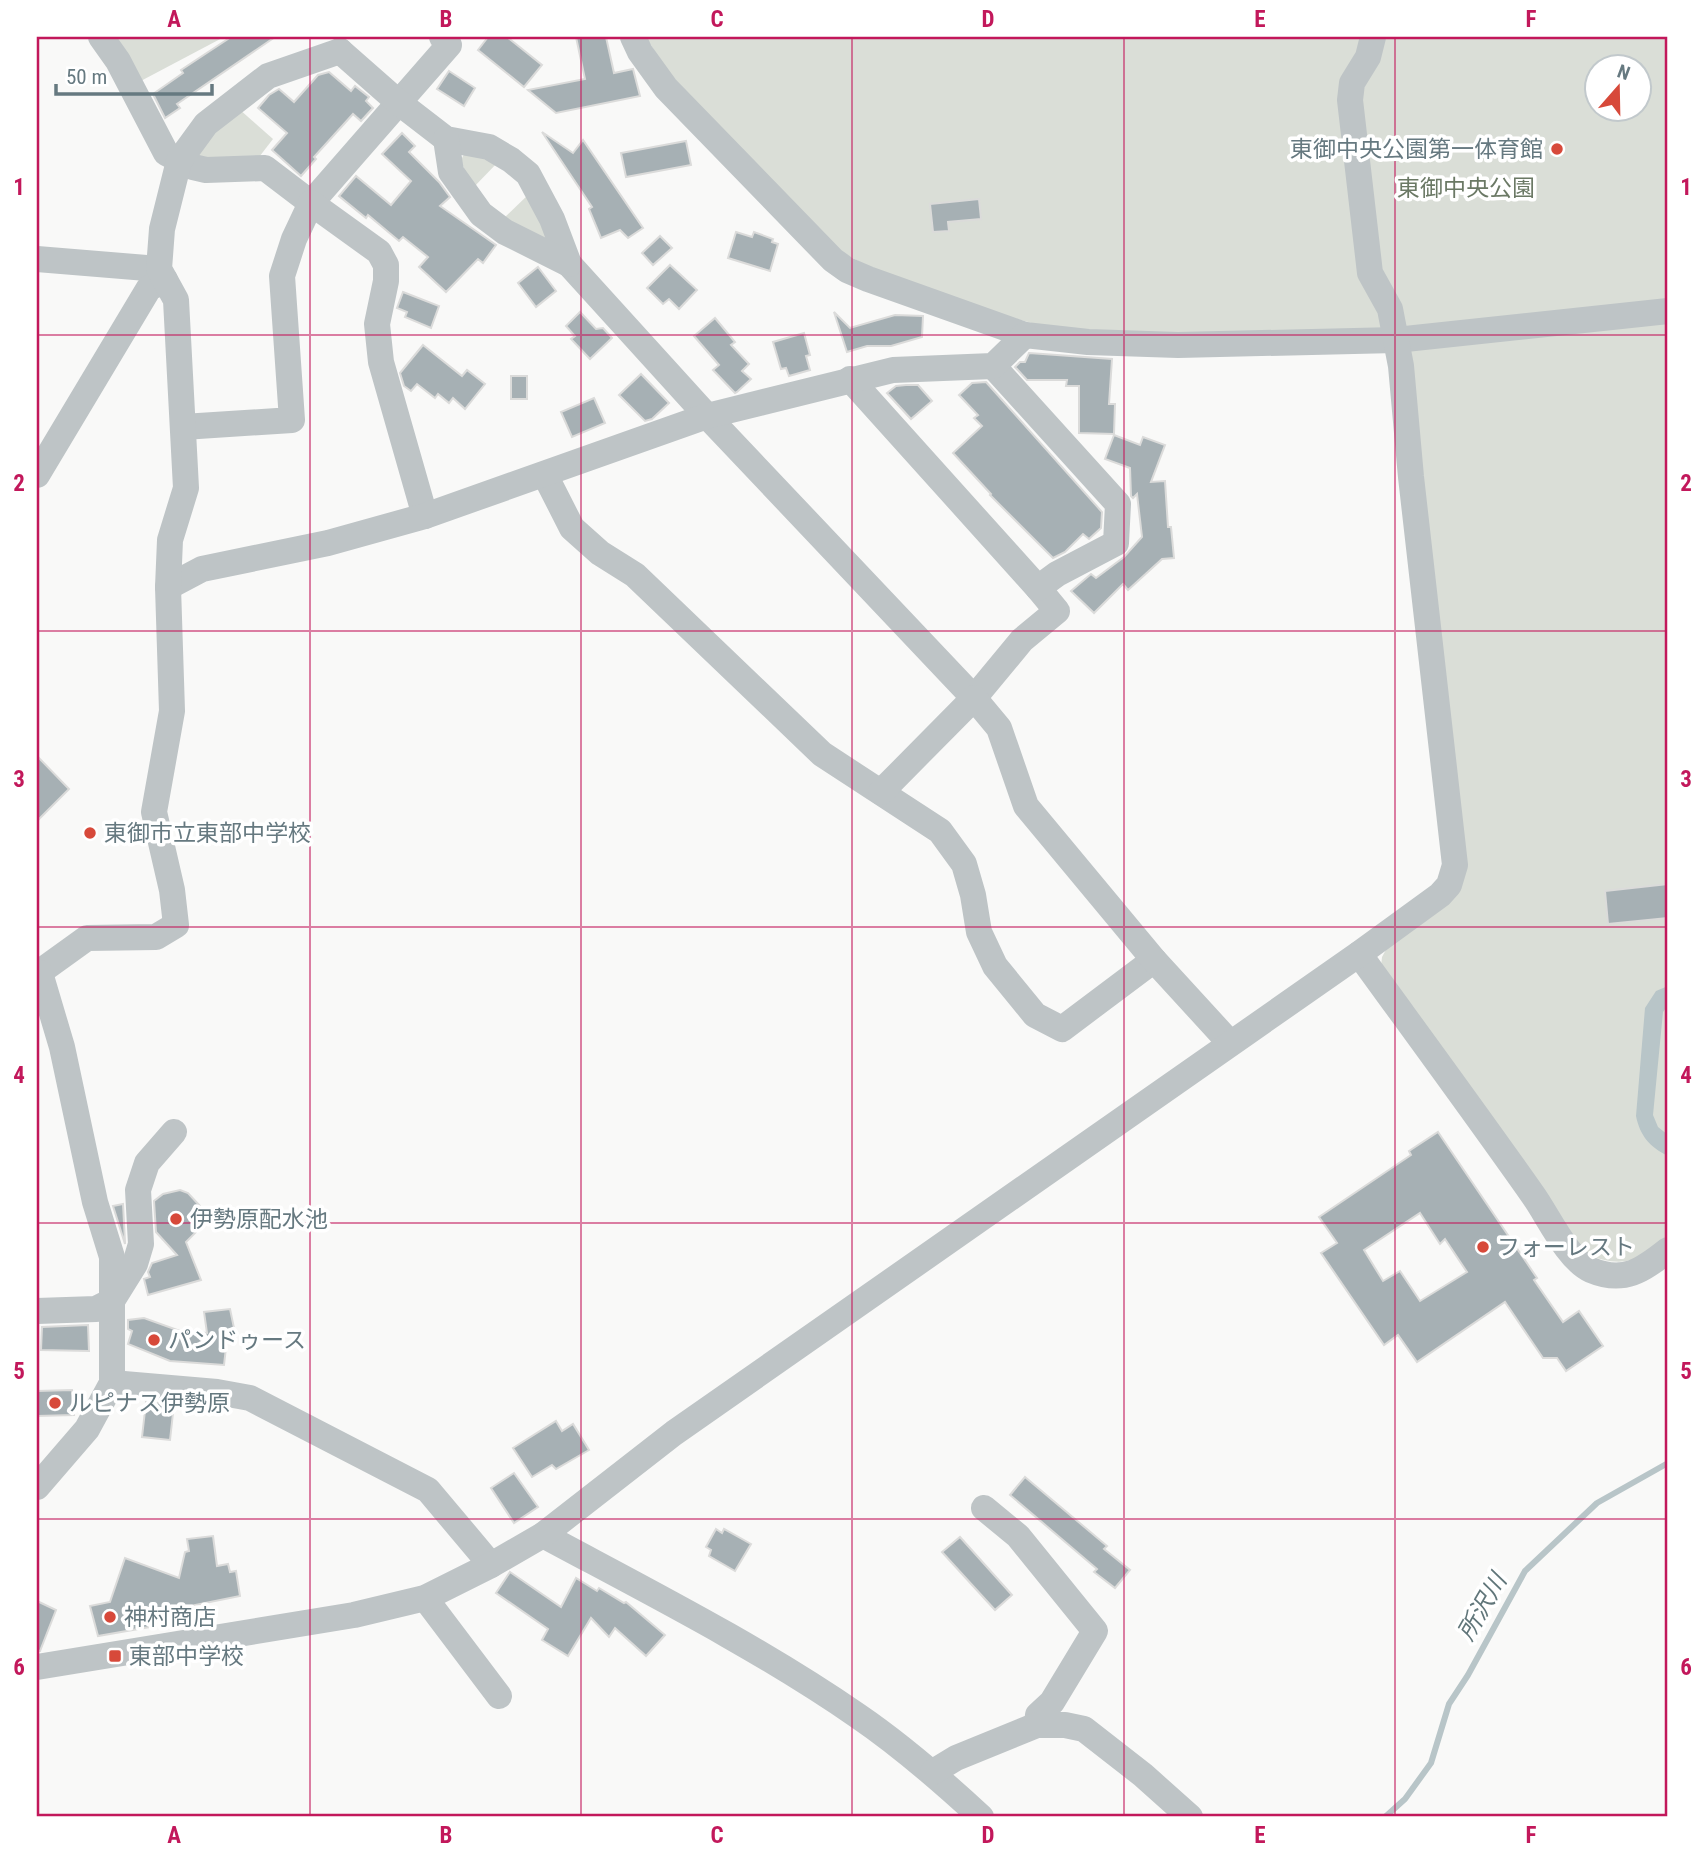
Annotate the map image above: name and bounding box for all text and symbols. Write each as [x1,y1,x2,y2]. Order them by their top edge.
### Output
text: A [167,6,181,33]
text: B [440,6,452,33]
text: C [710,6,724,33]
text: D [982,6,995,33]
text: E [1254,6,1266,33]
text: F [1526,6,1537,33]
scale bar [56,52,212,96]
north arrow [1582,52,1652,122]
text: N [1614,60,1633,85]
text: 50 m [66,65,107,89]
place label: 東御中央公園第一体育館 [1290,136,1543,163]
marker: 東御中央公園第一体育館 [1549,141,1565,157]
text: 1 [13,174,25,201]
text: 1 [1680,174,1692,201]
park label: 東御中央公園 [1397,175,1535,202]
text: 2 [13,470,25,497]
text: 2 [1680,470,1692,497]
text: 3 [13,766,25,793]
text: 3 [1680,766,1692,793]
place label: 東御市立東部中学校 [104,820,311,847]
marker: 東御市立東部中学校 [82,825,98,841]
text: 4 [13,1062,25,1089]
text: 4 [1680,1062,1692,1089]
place label: 伊勢原配水池 [190,1206,328,1233]
marker: 伊勢原配水池 [168,1211,184,1227]
place label: フォーレスト [1497,1234,1635,1261]
marker: フォーレスト [1475,1239,1491,1255]
place label: パンドゥース [168,1327,306,1354]
marker: パンドゥース [146,1332,162,1348]
text: 5 [13,1358,25,1385]
text: 5 [1680,1358,1692,1385]
place label: ルピナス伊勢原 [69,1390,230,1417]
marker: ルピナス伊勢原 [47,1395,63,1411]
water label: 所沢川 [1452,1566,1514,1645]
place label: 神村商店 [124,1604,216,1631]
marker: 神村商店 [102,1609,118,1625]
place label: 東部中学校 [129,1643,244,1670]
marker: 東部中学校 [107,1648,123,1664]
text: 6 [13,1654,25,1681]
text: 6 [1680,1654,1692,1681]
text: A [167,1822,181,1849]
text: B [440,1822,452,1849]
text: C [710,1822,724,1849]
text: D [982,1822,995,1849]
text: E [1254,1822,1266,1849]
text: F [1526,1822,1537,1849]

